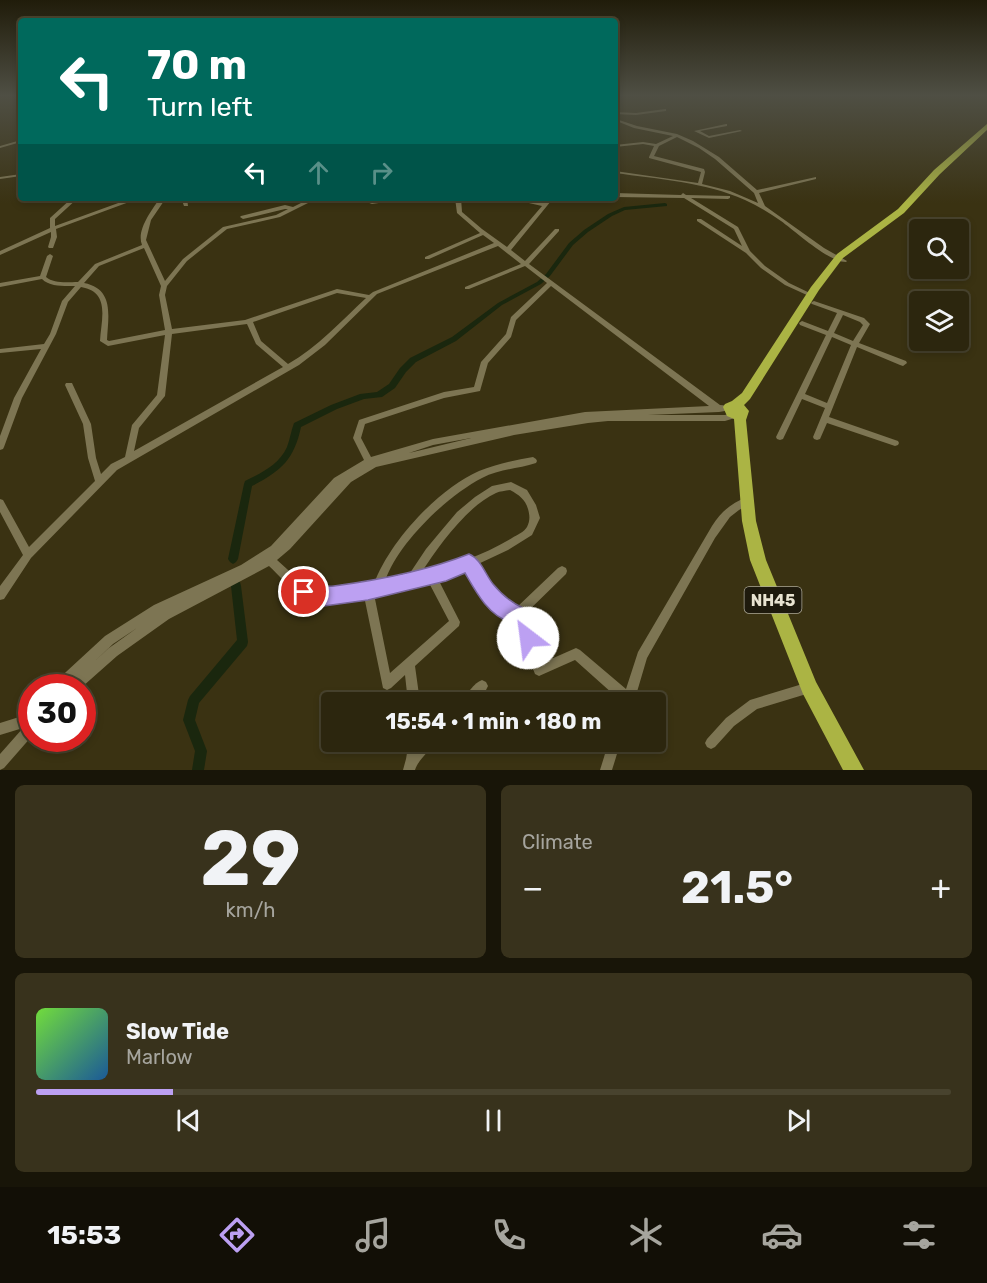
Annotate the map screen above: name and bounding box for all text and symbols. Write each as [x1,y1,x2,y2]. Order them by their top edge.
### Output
text: 70 m [147,40,247,90]
icon: left [48,42,126,120]
text: Turn left [147,91,252,123]
icon: left [239,156,272,189]
icon: ahead [302,156,335,189]
icon: right [365,156,398,189]
map controls [909,219,969,351]
button: search [909,219,969,279]
button: layers [909,291,969,351]
pin [278,566,329,617]
icon: arrive [287,575,320,608]
road number: NH45 [744,587,802,613]
position arrow [496,606,560,670]
speed limit sign: 30 [18,674,96,752]
text: 15:54 · 1 min · 180 m [386,708,601,735]
text: 29 [200,812,301,905]
text: Climate [522,830,593,854]
text: 21.5° [681,861,793,914]
text: − [522,868,543,907]
text: + [930,868,951,907]
text: km/h [226,898,275,922]
text: Slow Tide [126,1018,229,1045]
text: Marlow [126,1045,193,1069]
icon: previous [172,1104,205,1137]
icon: pause [477,1104,510,1137]
icon: next [782,1104,815,1137]
icon: directions [216,1214,258,1256]
icon: music [352,1214,394,1256]
icon: phone [488,1214,530,1256]
icon: climate [625,1214,667,1256]
icon: car [761,1214,803,1256]
icon: filters [898,1214,940,1256]
text: 15:53 [47,1219,121,1251]

